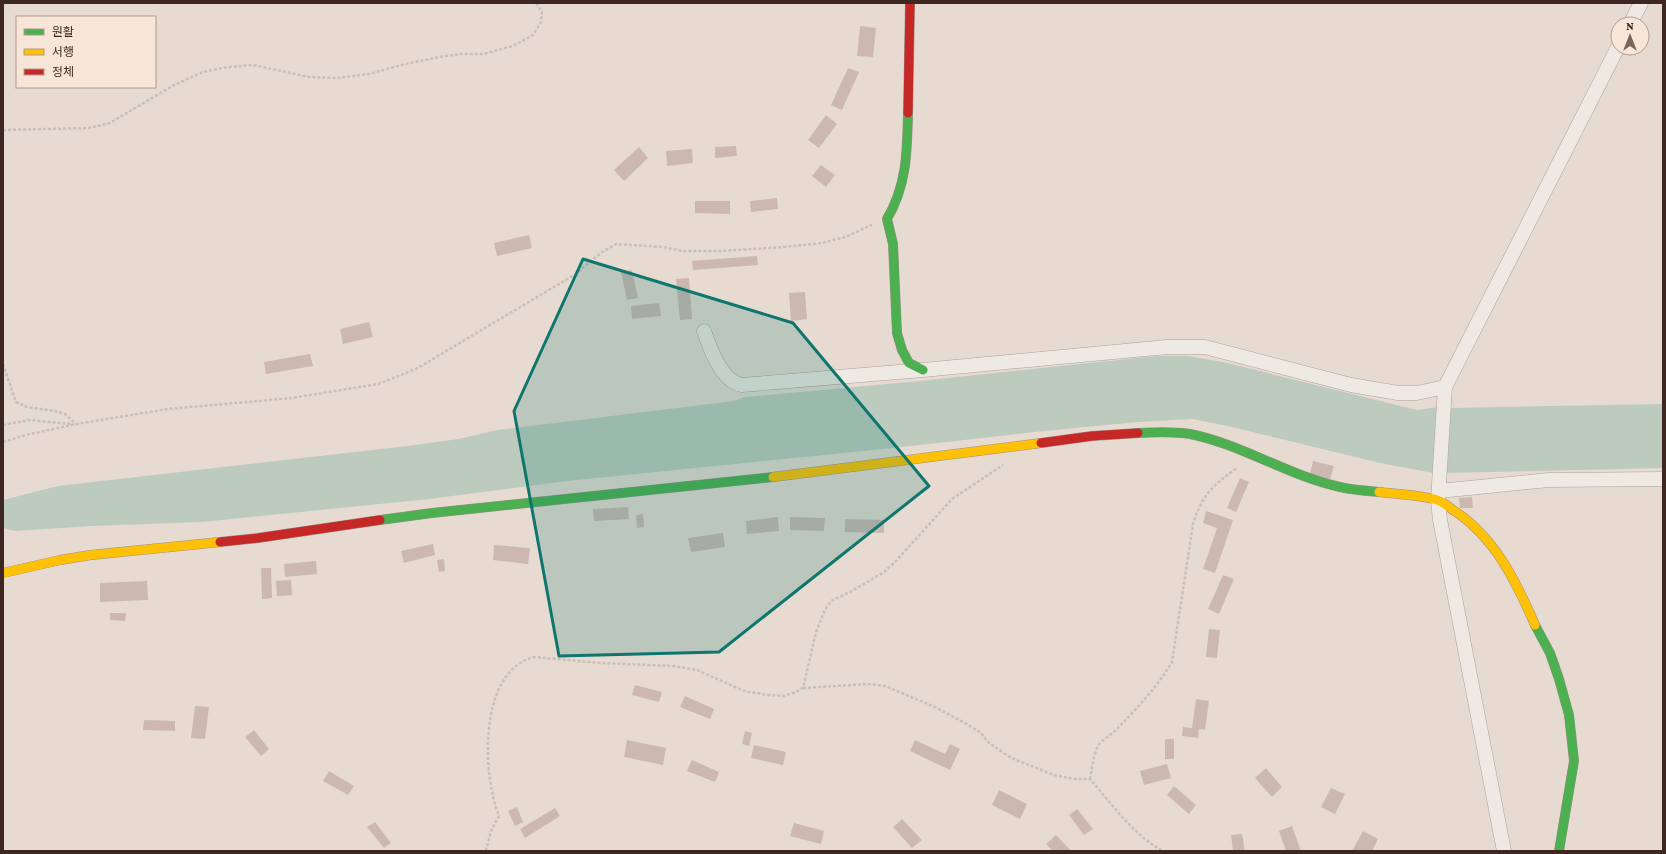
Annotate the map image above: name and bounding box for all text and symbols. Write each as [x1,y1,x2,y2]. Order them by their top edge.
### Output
legend [16,16,156,88]
north arrow [1610,16,1650,56]
text: N [1626,20,1634,32]
text: 원활 [52,25,74,39]
text: 서행 [52,45,74,59]
text: 정체 [52,65,74,79]

